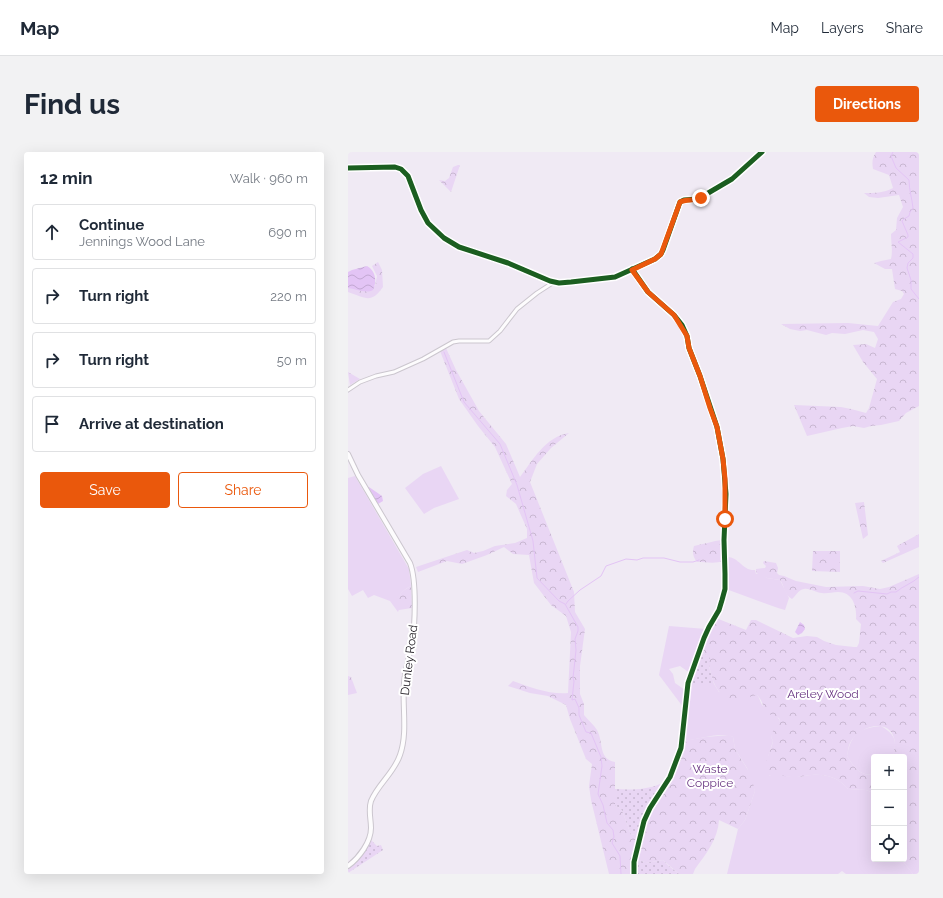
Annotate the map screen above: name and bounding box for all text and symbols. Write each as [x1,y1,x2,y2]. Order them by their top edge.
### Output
text: Map [20,17,59,39]
text: Map [771,20,799,36]
text: Layers [821,20,864,36]
text: Share [886,20,923,36]
button: Directions [815,86,919,122]
text: Find us [24,88,120,121]
text: 12 min [40,168,93,188]
text: Walk · 960 m [230,171,308,186]
route end [692,189,710,207]
text: Continue [79,216,144,234]
icon: ahead [41,221,63,243]
text: 690 m [268,225,307,240]
text: Jennings Wood Lane [79,234,205,249]
icon: right [41,285,63,307]
text: Turn right [79,287,149,305]
text: 220 m [270,289,307,304]
icon: right [41,349,63,371]
text: Turn right [79,351,149,369]
text: 50 m [277,353,307,368]
icon: arrive [41,413,63,435]
text: Arrive at destination [79,415,224,433]
button: Save [40,472,170,508]
button: Share [178,472,308,508]
route start [716,510,734,528]
street label: Dunley Road [398,624,420,696]
park label: Areley Wood [787,687,859,701]
map controls [871,754,907,862]
button: + [871,754,907,790]
park label: Waste Coppice [687,762,733,790]
button: − [871,790,907,826]
button: locate [871,826,907,862]

